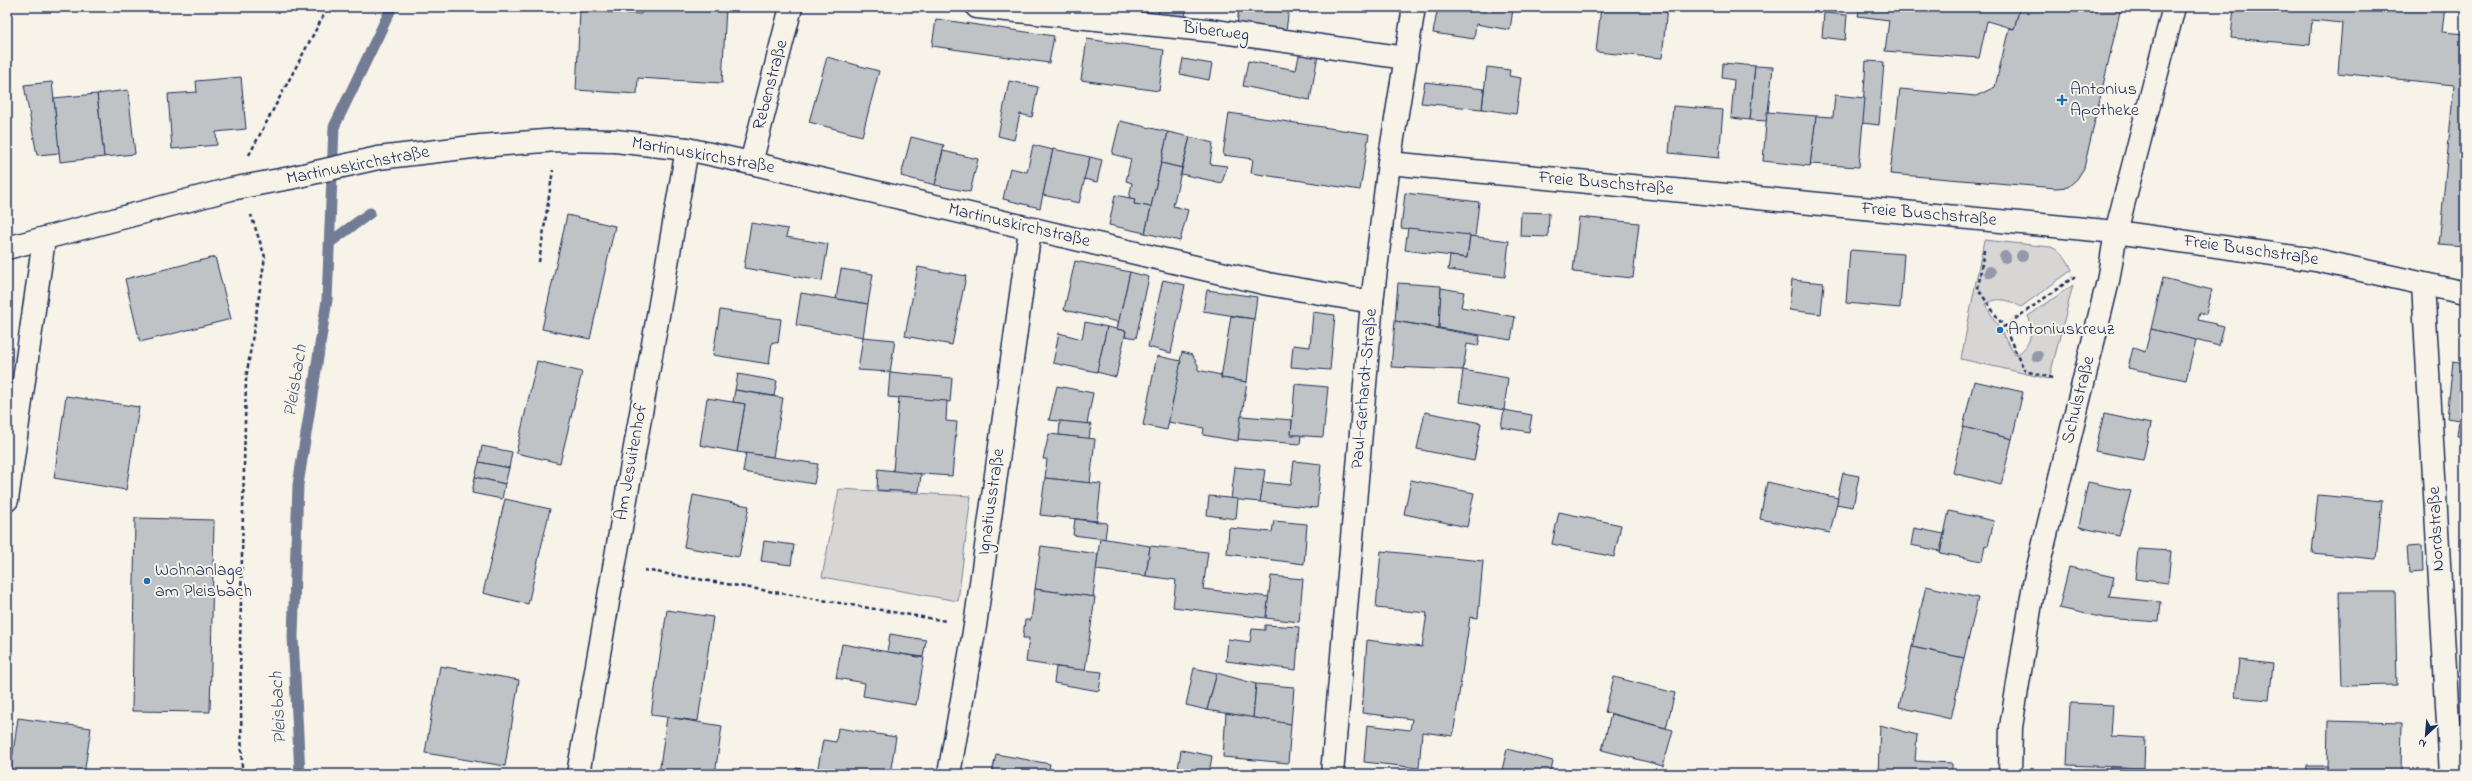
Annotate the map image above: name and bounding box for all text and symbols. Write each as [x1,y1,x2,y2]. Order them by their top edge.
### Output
street label: Biberweg [1180,15,1251,50]
street label: Rebenstraße [746,36,796,133]
place label: Antonius Apotheke [2070,77,2140,124]
marker: Antonius Apotheke [2057,95,2067,105]
street label: Martinuskirchstraße [629,131,778,182]
street label: Martinuskirchstraße [284,139,433,193]
street label: Freie Buschstraße [1536,165,1676,203]
street label: Freie Buschstraße [1859,196,1999,234]
street label: Martinuskirchstraße [945,197,1093,255]
street label: Freie Buschstraße [2181,229,2321,273]
street label: Paul-Gerhardt-Straße [1345,307,1385,470]
place label: Antoniuskreuz [2008,317,2115,343]
marker: Antoniuskreuz [1995,325,2005,335]
water label: Pleisbach [277,342,315,419]
street label: Schulstraße [2056,353,2103,446]
street label: Am Jesuitenhof [609,401,655,523]
street label: Ignatiusstraße [972,446,1013,557]
street label: Nordstraße [2422,485,2452,572]
place label: Wohnanlage am Pleisbach [155,558,252,605]
marker: Wohnanlage am Pleisbach [142,576,152,586]
water label: Pleisbach [264,670,294,745]
north arrow [2406,715,2446,755]
text: N [2415,734,2429,752]

